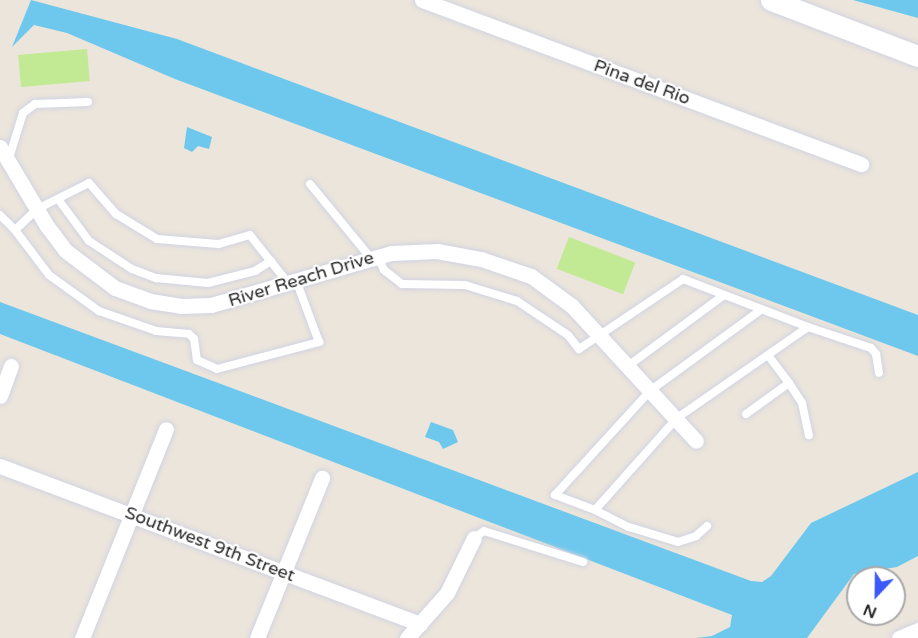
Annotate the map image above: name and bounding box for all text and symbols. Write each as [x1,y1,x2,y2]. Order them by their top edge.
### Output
street label: Pina del Rio [591,55,693,109]
street label: River Reach Drive [226,247,376,311]
street label: Southwest 9th Street [122,502,298,586]
north arrow [846,566,906,626]
text: N [860,599,880,623]

